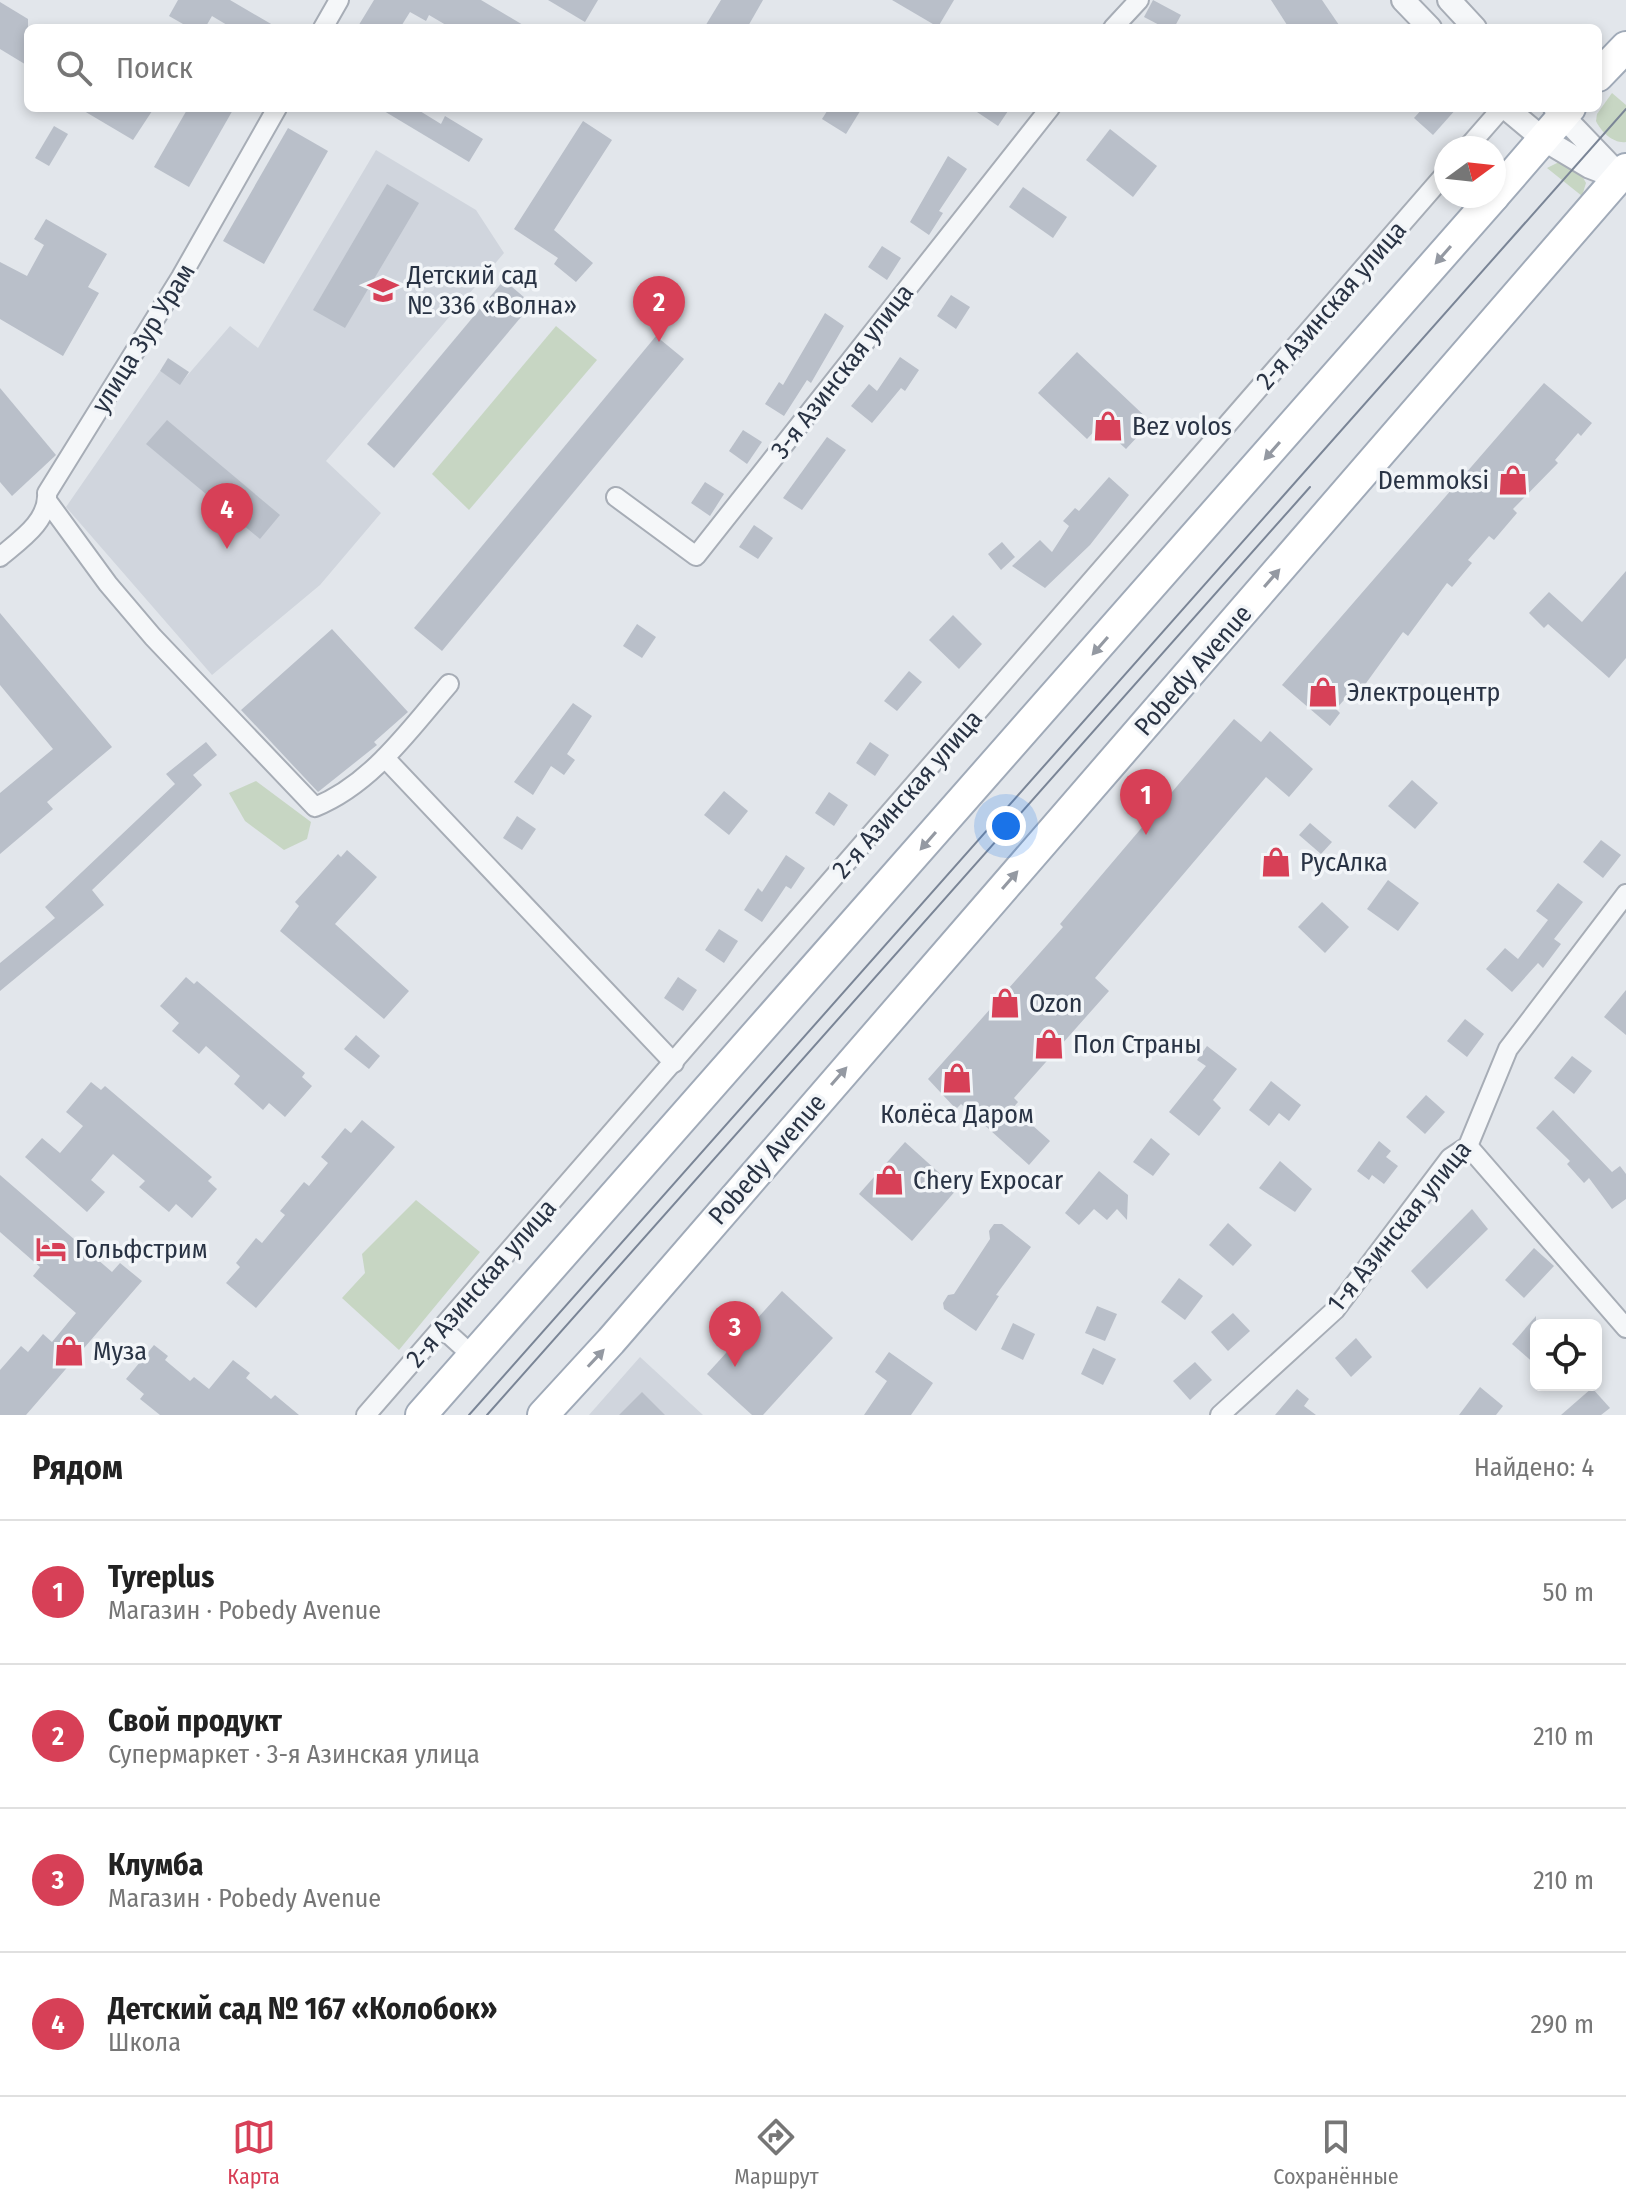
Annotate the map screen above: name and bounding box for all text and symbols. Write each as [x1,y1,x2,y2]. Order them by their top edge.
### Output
search box [24,24,1602,112]
icon: search [52,46,96,90]
text: Поиск [116,50,193,86]
north arrow [1434,136,1506,208]
street label: 2-я Азинская улица [1250,215,1413,396]
one-way arrow [1434,245,1452,265]
street label: улица Зур Урам [85,258,202,419]
place label: Детский сад № 336 «Волна» [406,260,577,321]
school or university icon: Детский сад № 336 «Волна» [366,273,400,307]
pin: 2 [633,276,685,342]
street label: 3-я Азинская улица [765,278,920,465]
shop icon: Bez volos [1091,409,1125,443]
place label: Bez volos [1132,411,1232,442]
one-way arrow [1263,441,1281,460]
shop icon: Demmoksi [1496,463,1530,497]
place label: Demmoksi [1378,465,1489,496]
pin: 4 [201,483,253,549]
one-way arrow [1263,569,1281,588]
street label: Pobedy Avenue [1128,599,1259,742]
one-way arrow [1092,636,1109,656]
shop icon: Электроцентр [1306,675,1340,709]
place label: Электроцентр [1347,677,1500,708]
street label: 2-я Азинская улица [826,704,989,885]
pin: 1 [1120,769,1172,835]
your location [986,806,1026,846]
one-way arrow [920,832,938,851]
shop icon: РусАлка [1259,845,1293,879]
place label: РусАлка [1300,847,1388,878]
one-way arrow [1001,870,1018,890]
shop icon: Ozon [988,986,1022,1020]
place label: Ozon [1029,988,1083,1019]
shop icon: Пол Страны [1032,1027,1066,1061]
place label: Пол Страны [1073,1029,1202,1060]
shop icon: Колёса Даром [940,1061,974,1095]
one-way arrow [830,1067,847,1087]
street label: Pobedy Avenue [702,1088,833,1231]
place label: Колёса Даром [880,1099,1034,1130]
street label: 1-я Азинская улица [1321,1134,1478,1318]
shop icon: Chery Expocar [872,1163,906,1197]
place label: Chery Expocar [913,1165,1063,1196]
street label: 2-я Азинская улица [400,1193,563,1374]
hotel icon: Гольфстрим [34,1232,68,1266]
place label: Гольфстрим [75,1234,208,1265]
pin: 3 [709,1301,761,1367]
map controls [1530,1319,1602,1391]
button: locate [1530,1319,1602,1391]
shop icon: Муза [52,1334,86,1368]
place label: Муза [93,1336,147,1367]
one-way arrow [586,1348,604,1367]
text: Рядом [32,1447,123,1488]
text: Найдено: 4 [1474,1452,1594,1483]
text: Tyreplus [108,1559,214,1595]
text: 1 [53,1577,64,1608]
text: 50 m [1542,1577,1594,1608]
text: Магазин · Pobedy Avenue [108,1595,381,1626]
text: Свой продукт [108,1703,282,1739]
text: 2 [52,1721,64,1752]
text: 210 m [1533,1721,1594,1752]
text: Супермаркет · 3-я Азинская улица [108,1739,480,1770]
text: Клумба [108,1847,203,1883]
text: 3 [52,1865,64,1896]
text: 210 m [1533,1865,1594,1896]
text: Магазин · Pobedy Avenue [108,1883,381,1914]
text: Детский сад № 167 «Колобок» [108,1991,497,2027]
text: 4 [51,2009,65,2040]
text: 290 m [1530,2009,1594,2040]
text: Школа [108,2027,181,2058]
tab: Карта [227,2115,280,2190]
tab: Маршрут [734,2115,819,2190]
tab: Сохранённые [1273,2115,1399,2190]

